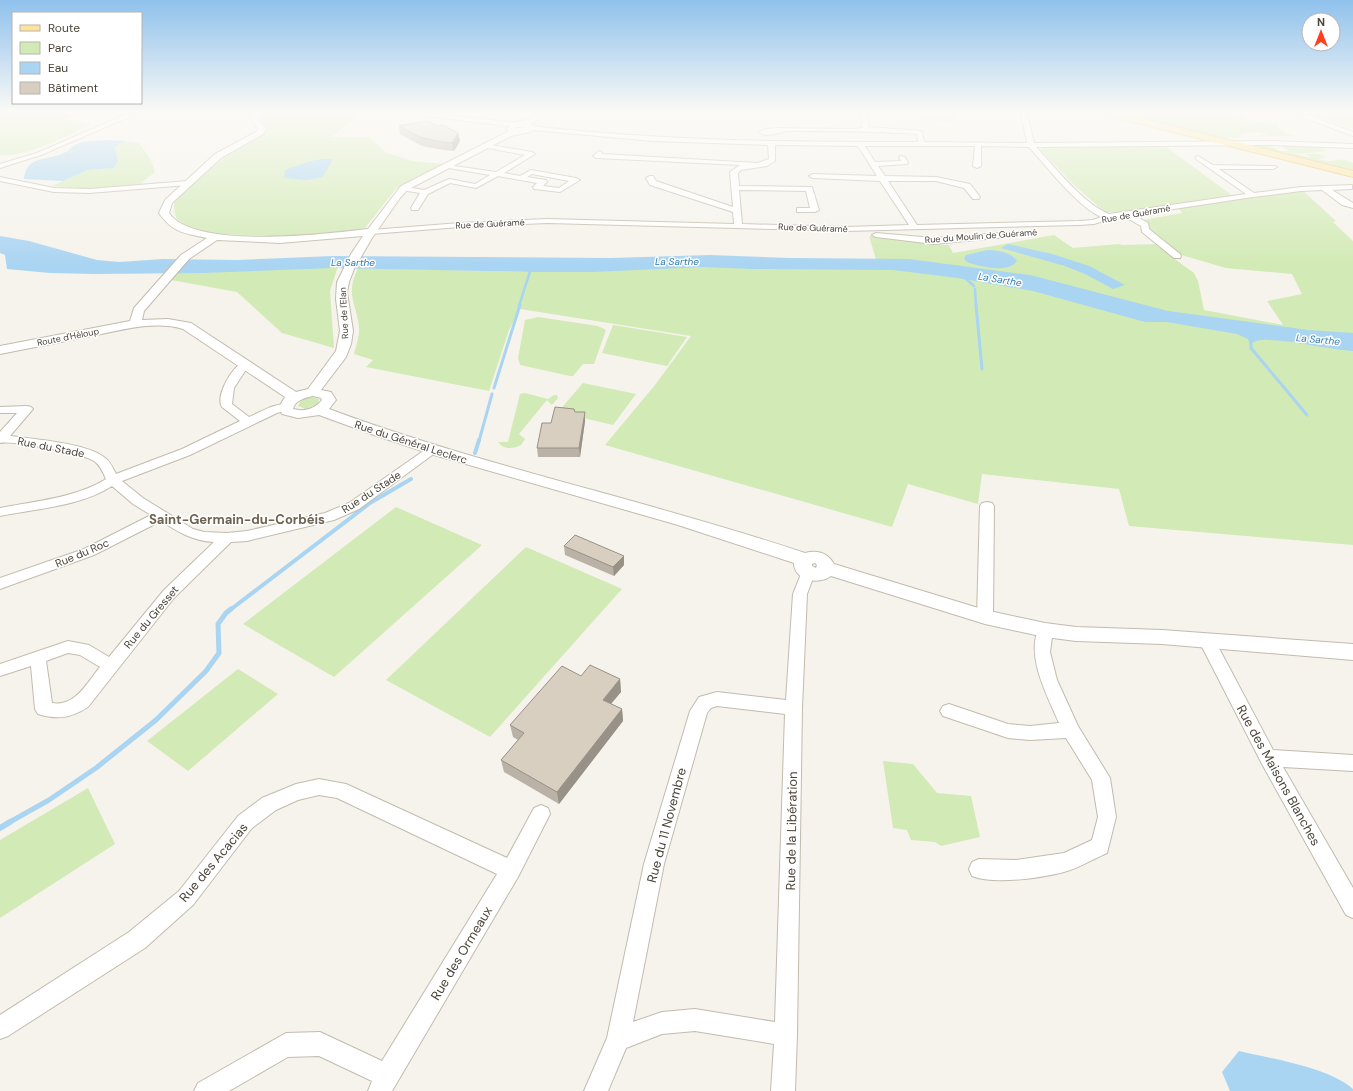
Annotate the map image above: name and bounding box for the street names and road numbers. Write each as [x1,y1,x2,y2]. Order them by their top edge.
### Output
street label: Rue de Guéramé [1101,202,1171,226]
street label: Rue de Guéramé [455,216,525,232]
street label: Rue de Guéramé [778,221,848,235]
street label: Rue du Moulin de Guéramé [924,226,1038,246]
street label: Rue de l'Elan [337,287,351,339]
street label: Route d'Héloup [36,325,100,349]
street label: Rue du Général Leclerc [353,417,469,467]
street label: Rue du Stade [16,434,86,460]
street label: Rue du Stade [339,468,403,516]
street label: Rue du Roc [53,535,111,571]
street label: Rue du Gresset [121,583,181,651]
street label: Rue des Maisons Blanches [1233,702,1324,849]
street label: Rue du 11 Novembre [643,766,690,885]
street label: Rue de la Libération [782,771,801,891]
street label: Rue des Acacias [175,819,252,906]
street label: Rue des Ormeaux [427,903,496,1003]

